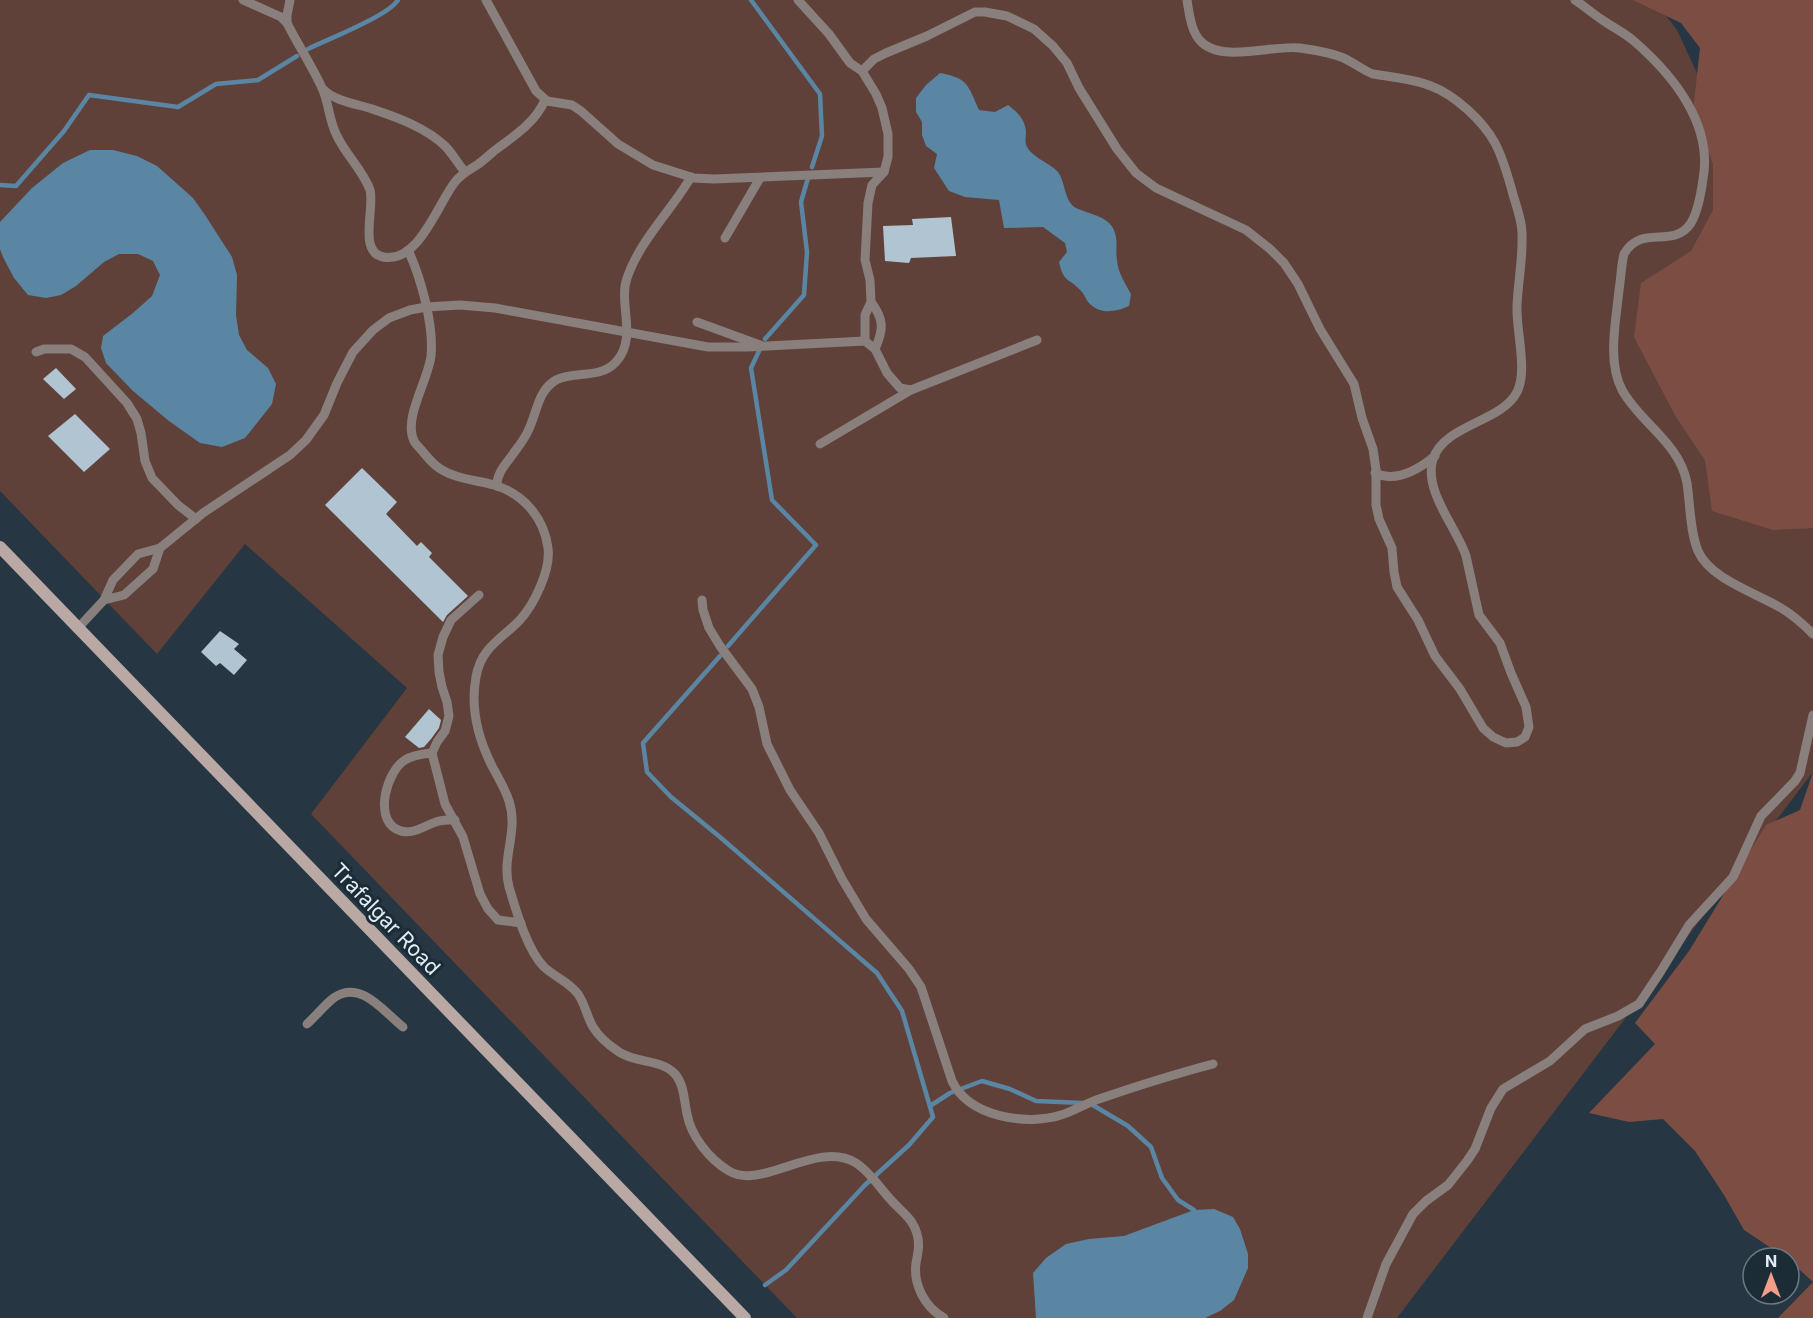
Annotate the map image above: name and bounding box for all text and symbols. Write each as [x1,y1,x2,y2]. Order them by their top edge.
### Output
street label: Trafalgar Road [326,858,446,980]
north arrow [1741,1246,1801,1306]
text: N [1765,1251,1777,1271]

